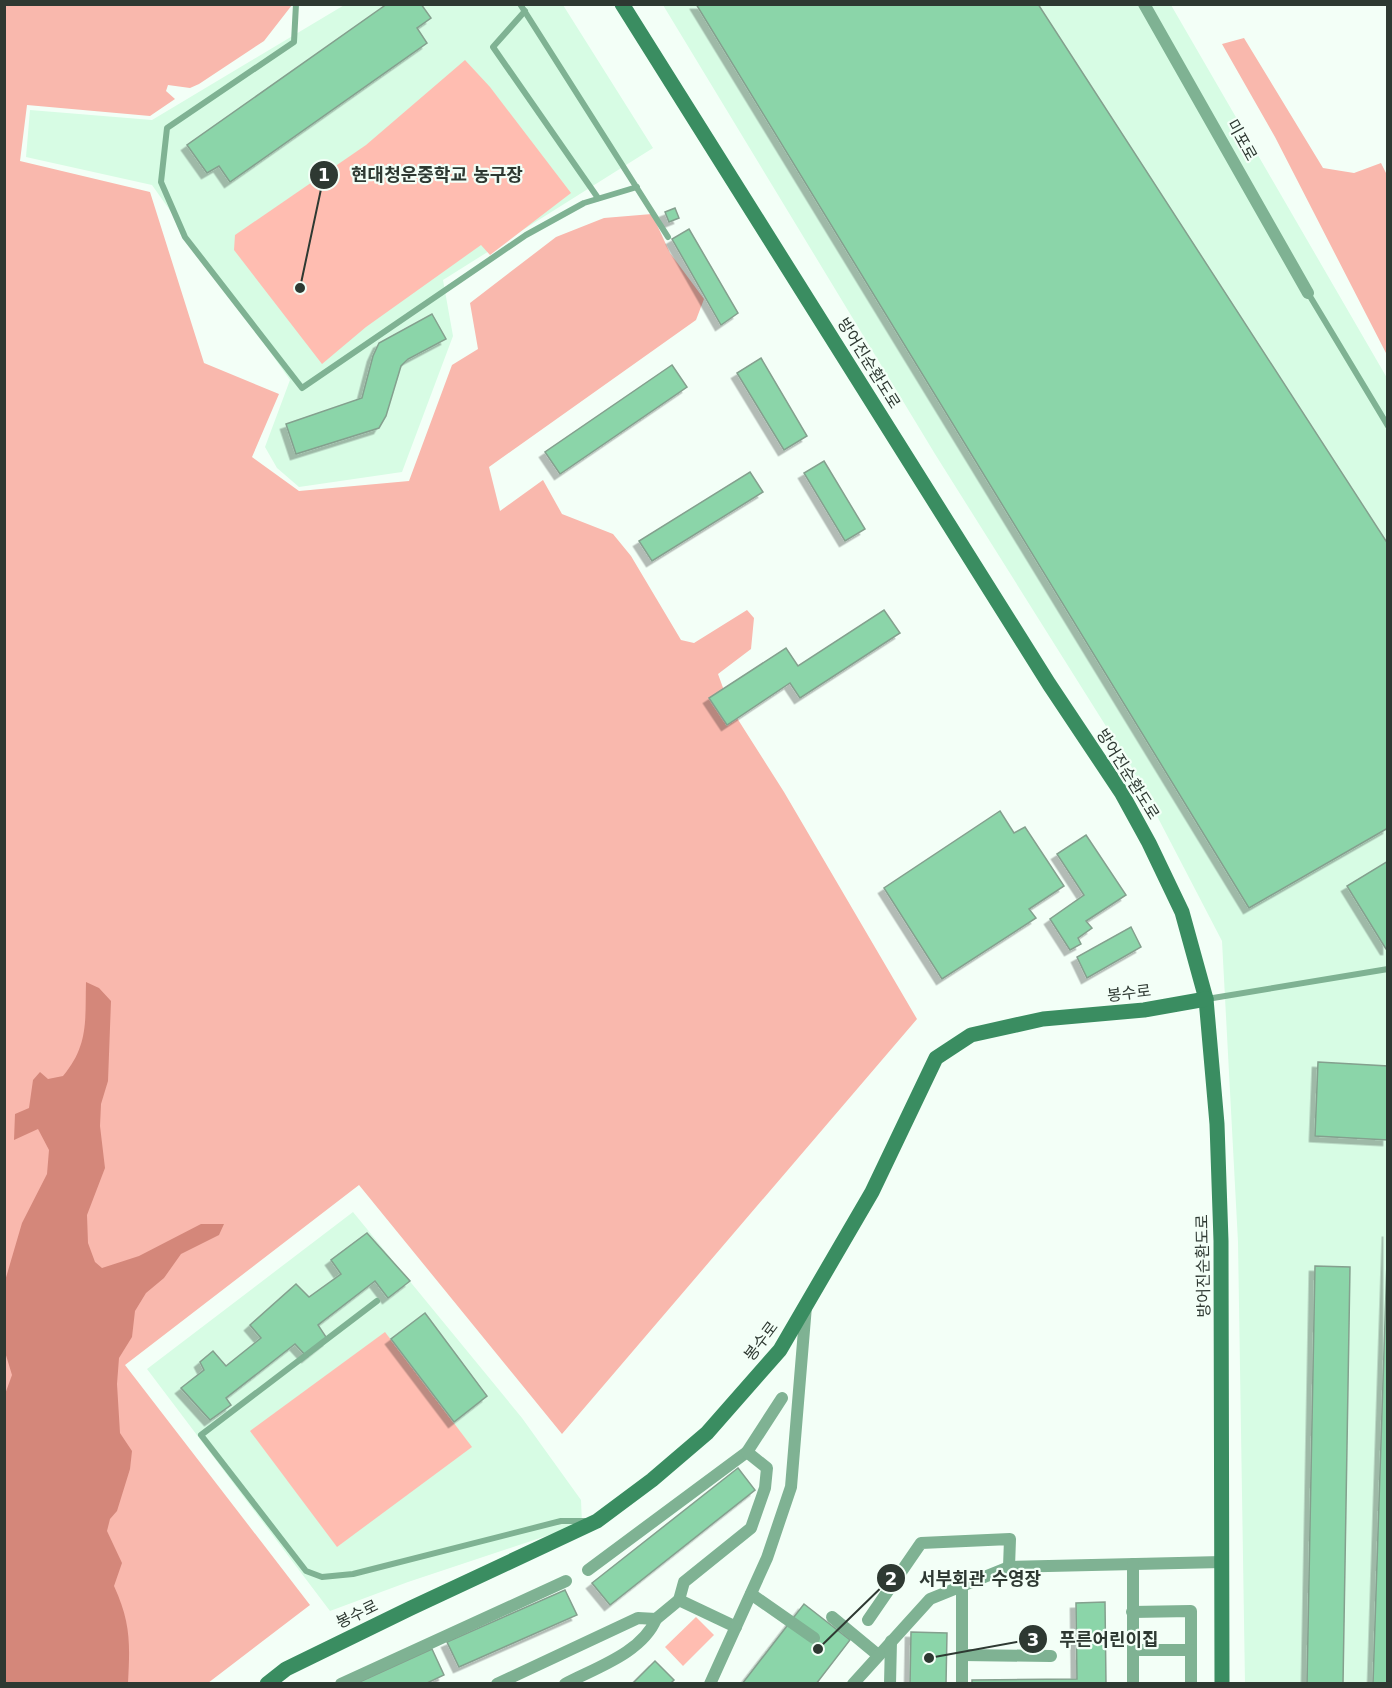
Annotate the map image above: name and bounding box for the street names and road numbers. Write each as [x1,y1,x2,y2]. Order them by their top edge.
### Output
street label: 미포로 [1223,116,1261,164]
street label: 방어진순환도로 [834,314,905,412]
street label: 방어진순환도로 [1093,725,1164,823]
street label: 봉수로 [1106,981,1152,1005]
street label: 방어진순환도로 [1193,1214,1213,1318]
street label: 봉수로 [740,1317,782,1364]
street label: 봉수로 [333,1596,381,1632]

